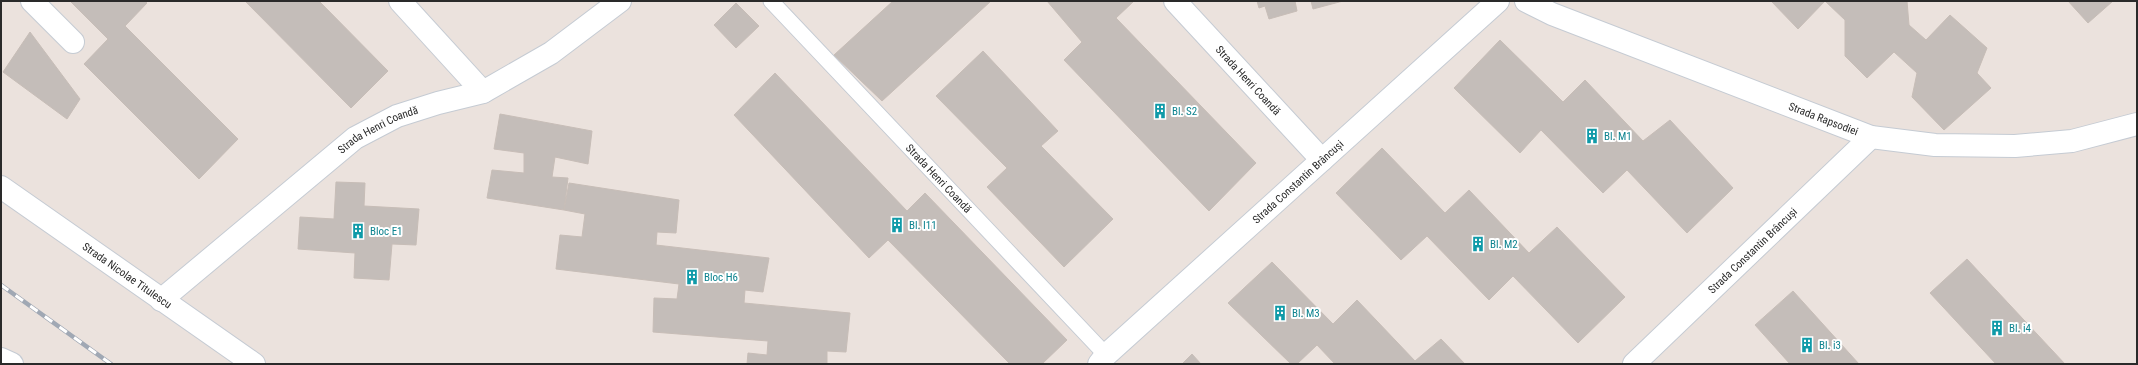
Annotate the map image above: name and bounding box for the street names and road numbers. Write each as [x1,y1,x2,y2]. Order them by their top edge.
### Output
street label: Strada Henri Coandă [1213,43,1283,118]
street label: Strada Rapsodiei [1787,100,1860,138]
street label: Strada Henri Coandă [335,104,420,157]
street label: Strada Constantin Brâncuși [1250,138,1346,226]
street label: Strada Henri Coandă [903,142,974,216]
street label: Strada Constantin Brâncuși [1706,205,1800,296]
street label: Strada Nicolae Titulescu [80,240,174,311]

